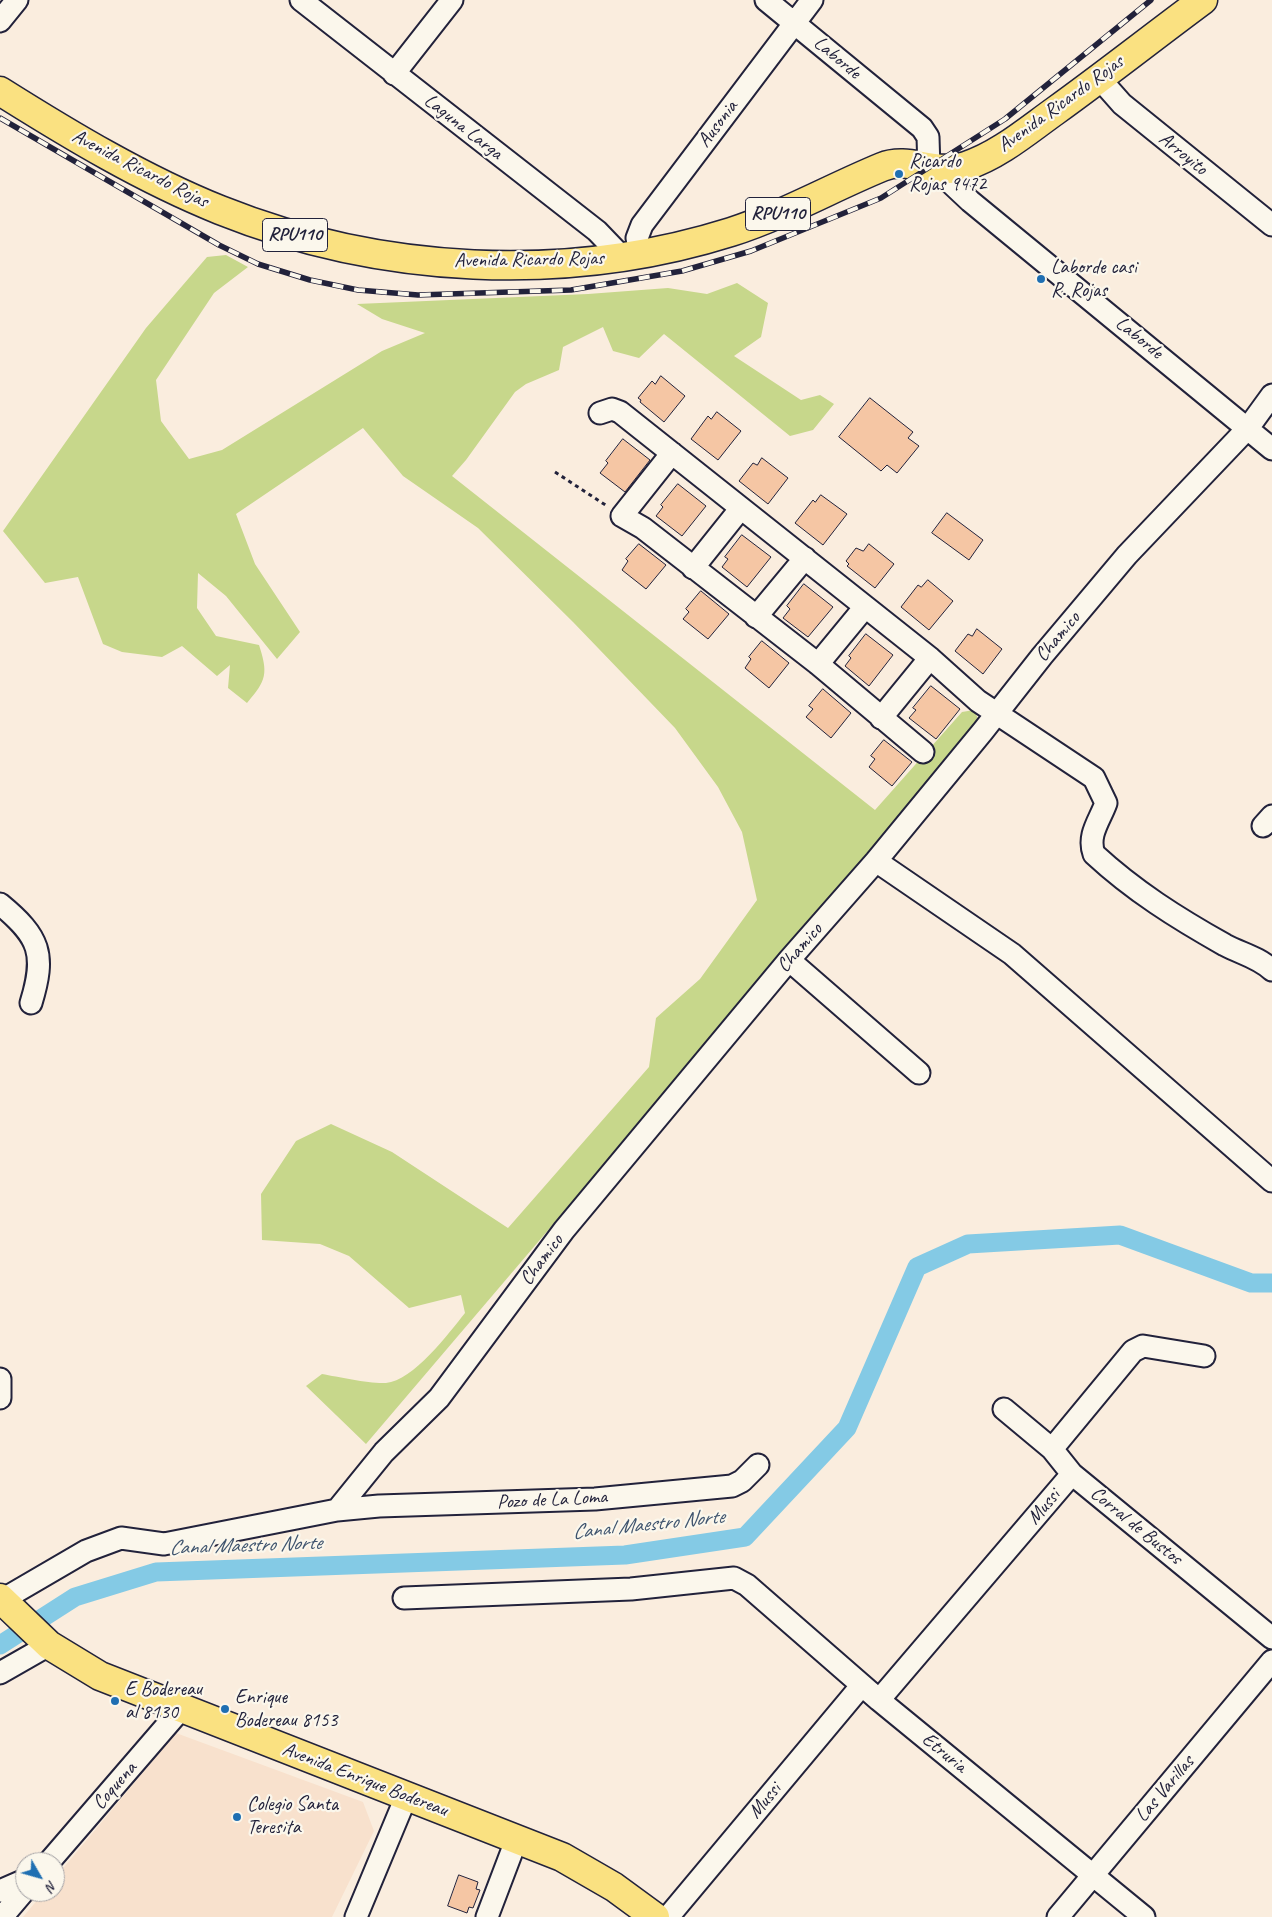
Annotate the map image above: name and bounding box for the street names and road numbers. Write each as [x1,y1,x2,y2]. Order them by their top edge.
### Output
street label: Laborde [808,31,866,85]
street label: Avenida Ricardo Rojas [993,50,1129,158]
street label: Laguna Larga [419,89,507,165]
street label: Ausonia [693,96,743,152]
street label: Avenida Ricardo Rojas [68,124,212,214]
street label: Arroyito [1154,127,1212,181]
road number: RPU110 [746,198,810,230]
road number: RPU110 [262,218,328,252]
street label: Avenida Ricardo Rojas [454,247,604,273]
street label: Laborde [1110,312,1168,364]
street label: Chamico [1030,607,1086,667]
street label: Chamico [772,918,828,978]
street label: Chamico [515,1230,569,1290]
street label: Corral de Bustos [1085,1482,1187,1570]
street label: Mussi [1022,1484,1066,1530]
street label: Pozo de La Loma [496,1485,608,1515]
street label: Etruria [917,1728,971,1778]
street label: Avenida Enrique Bodereau [279,1737,451,1823]
street label: Las Varillas [1130,1751,1200,1827]
street label: Coquena [88,1757,142,1815]
street label: Mussi [743,1778,787,1824]

